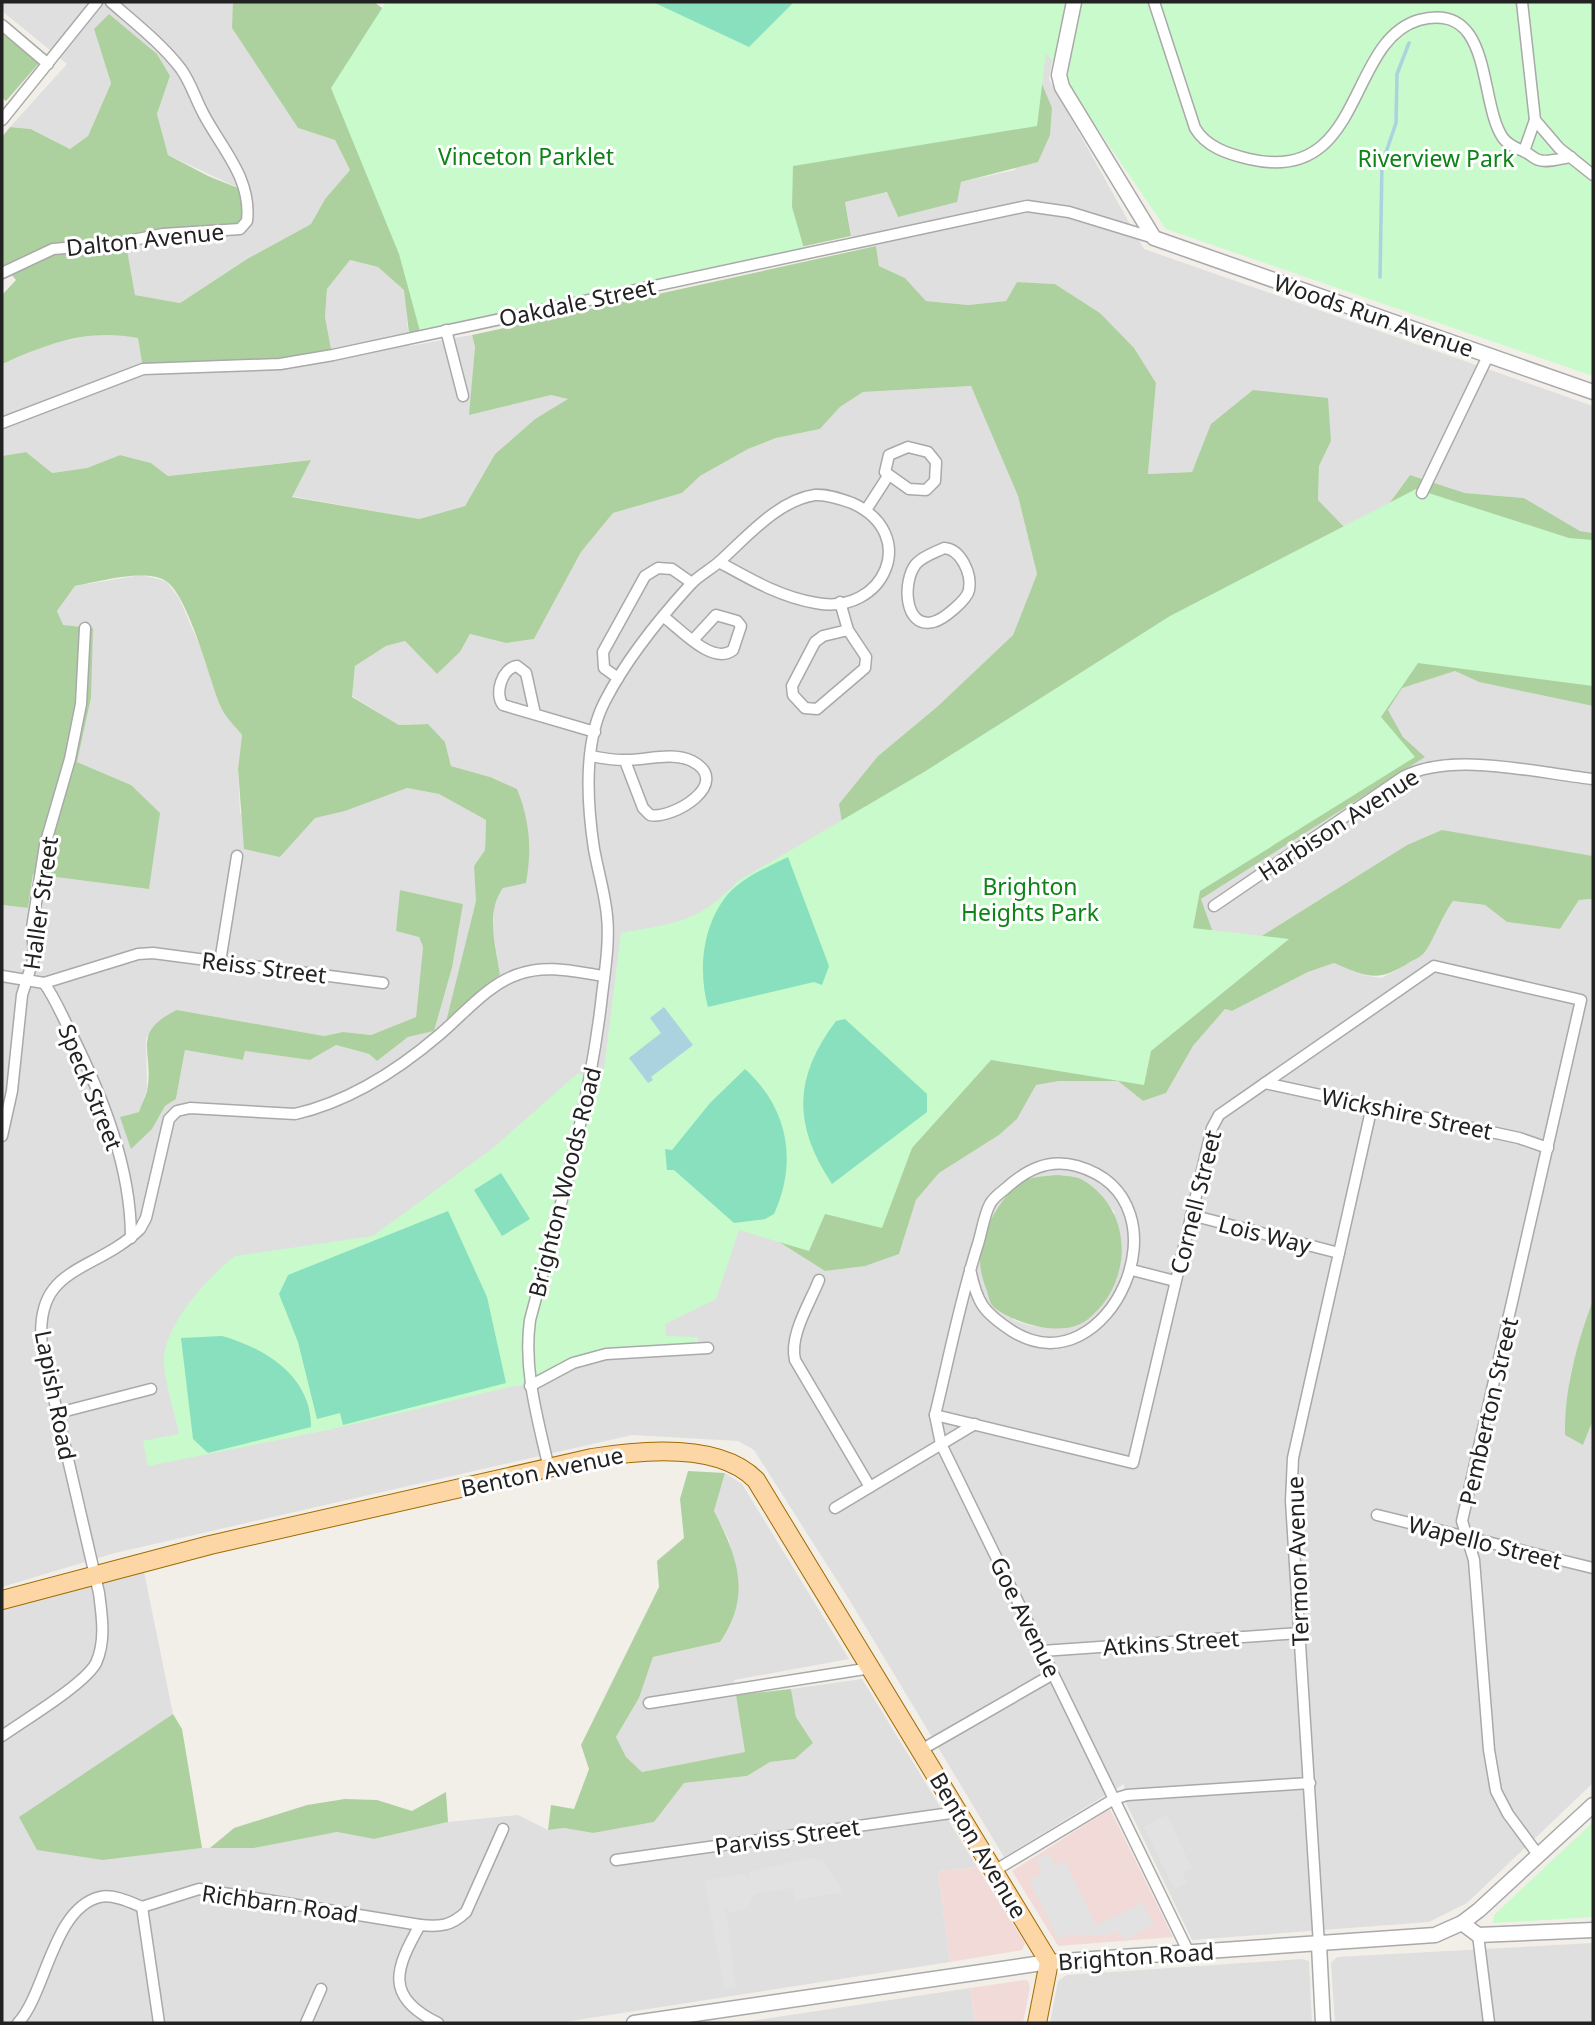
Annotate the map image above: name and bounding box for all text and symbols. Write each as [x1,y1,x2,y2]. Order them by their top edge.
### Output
park label: Vinceton Parklet [438,140,614,172]
park label: Riverview Park [1357,142,1515,174]
street label: Dalton Avenue [64,215,226,263]
street label: Woods Run Avenue [1270,266,1478,364]
street label: Oakdale Street [496,270,658,334]
street label: Harbison Avenue [1252,760,1424,888]
street label: Haller Street [15,834,65,972]
park label: Brighton Heights Park [961,870,1100,928]
street label: Reiss Street [200,943,328,991]
street label: Speck Street [51,1019,131,1155]
street label: Brighton Woods Road [520,1063,608,1301]
street label: Wickshire Street [1319,1079,1495,1147]
street label: Cornell Street [1162,1127,1228,1277]
street label: Lois Way [1215,1207,1315,1261]
street label: Pemberton Street [1451,1314,1525,1508]
street label: Lapish Road [28,1327,84,1463]
street label: Benton Avenue [458,1438,626,1504]
street label: Termon Avenue [1278,1475,1316,1647]
street label: Wapello Street [1405,1507,1565,1577]
street label: Goe Avenue [983,1551,1069,1683]
street label: Atkins Street [1102,1621,1240,1663]
street label: Benton Avenue [923,1766,1035,1924]
street label: Parviss Street [712,1810,862,1862]
street label: Richbarn Road [200,1876,360,1930]
street label: Brighton Road [1057,1935,1215,1977]

